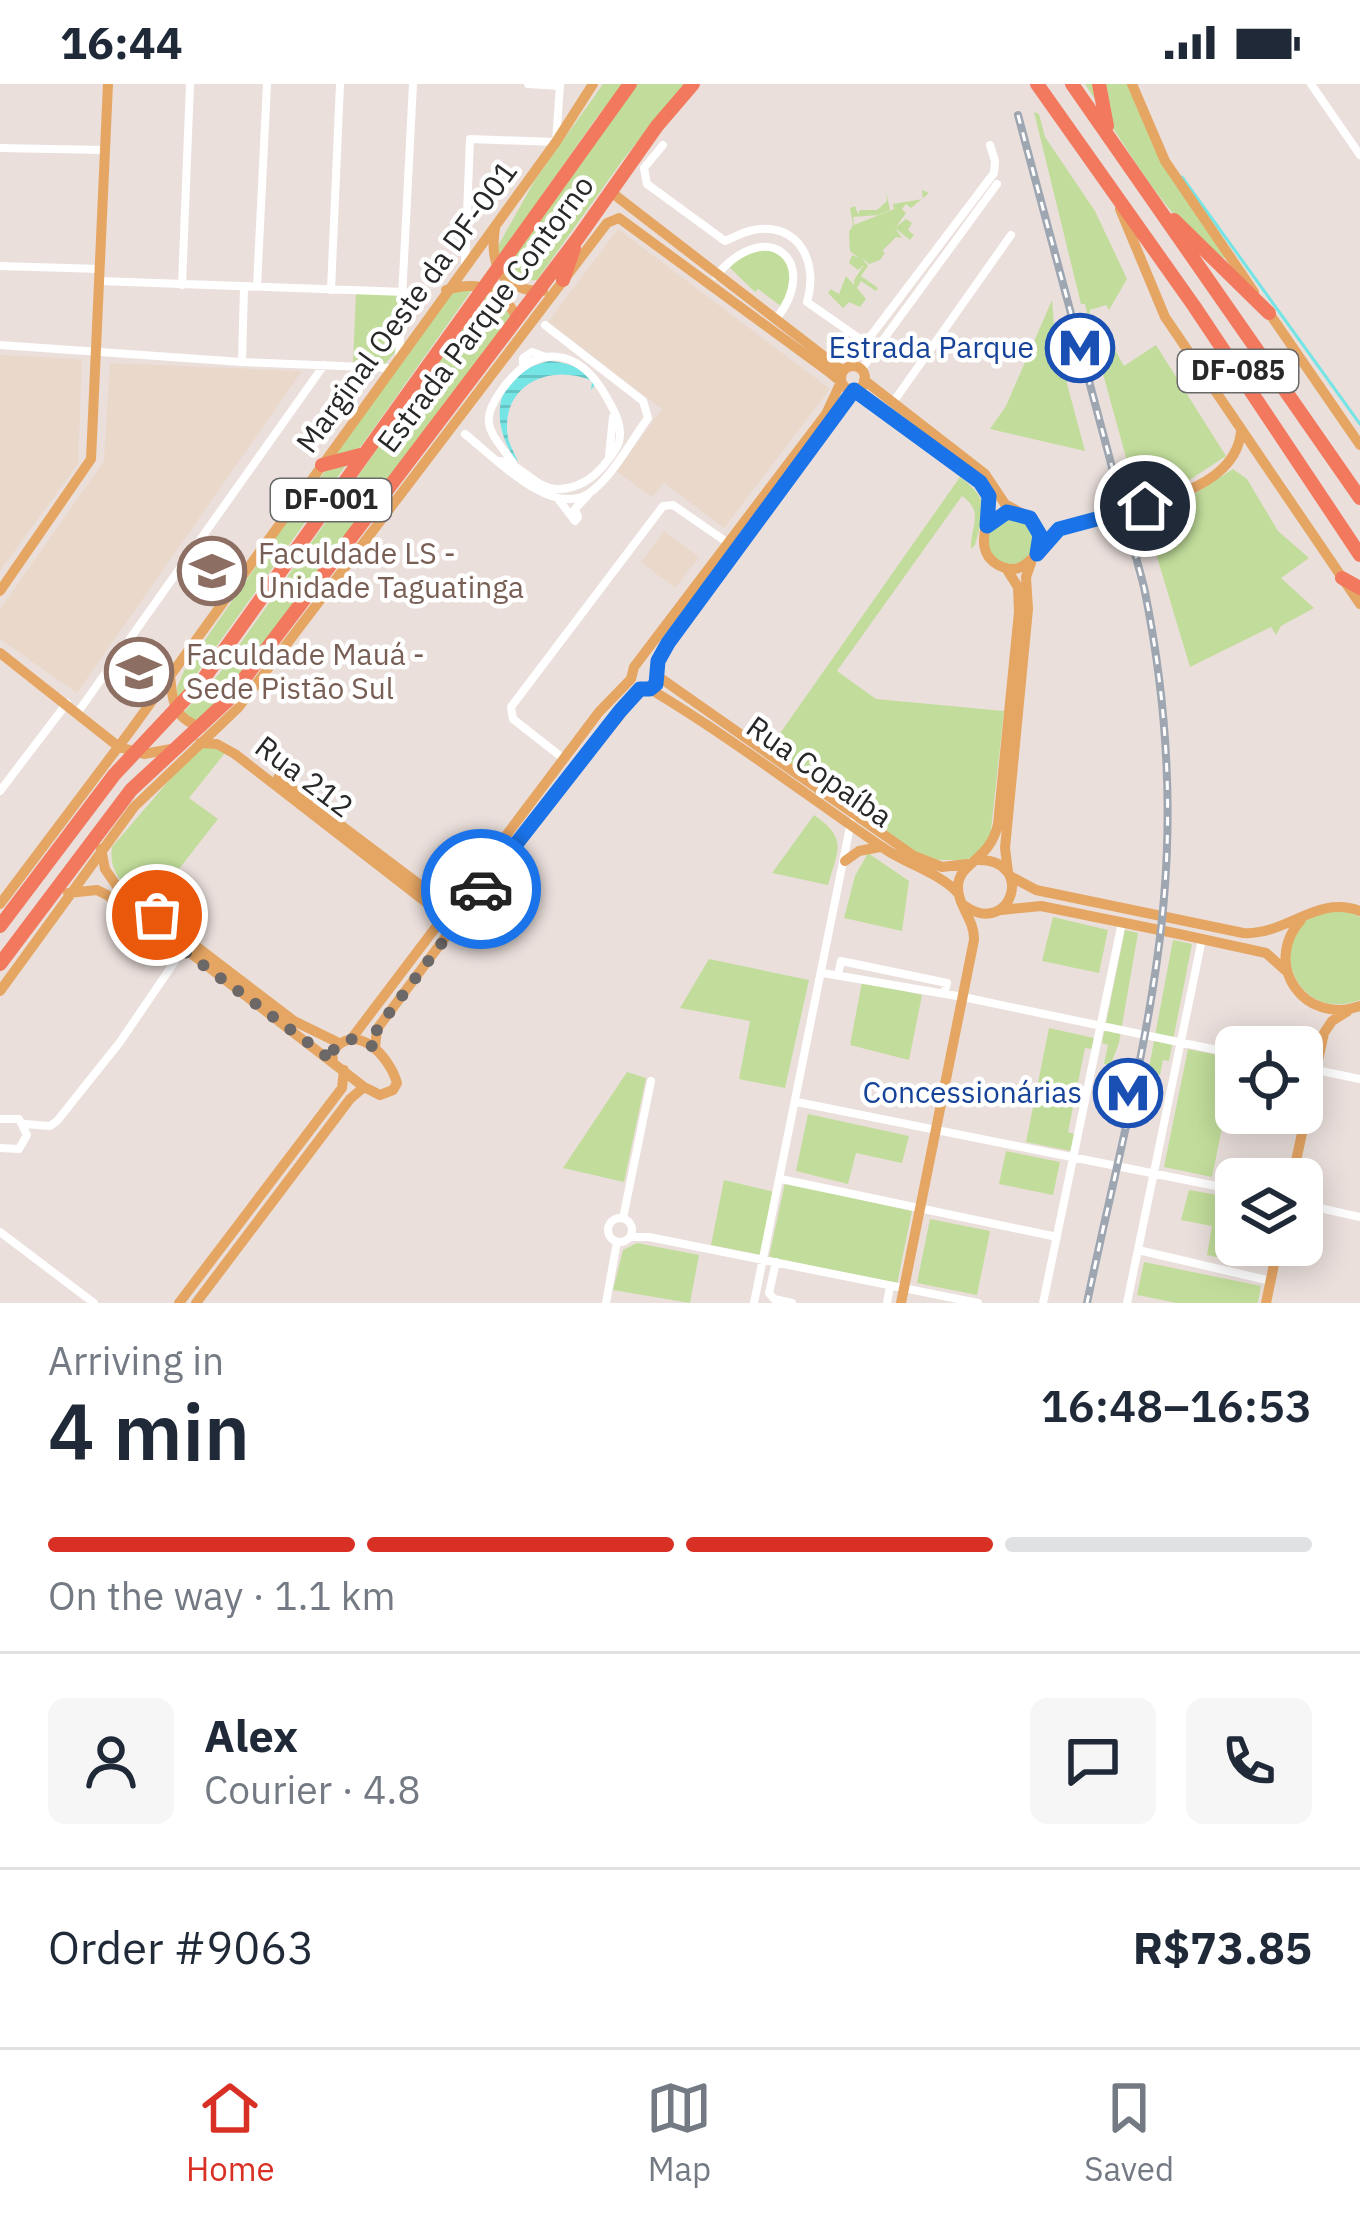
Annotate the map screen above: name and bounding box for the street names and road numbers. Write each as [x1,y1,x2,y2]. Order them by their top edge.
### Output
street label: Marginal Oeste da DF-001 [287,152,525,460]
street label: Estrada Parque Contorno [368,167,602,459]
road number: DF-085 [1178,350,1298,392]
road number: DF-001 [271,479,391,521]
street label: Rua Copaíba [739,706,900,835]
street label: Rua 212 [248,726,362,825]

